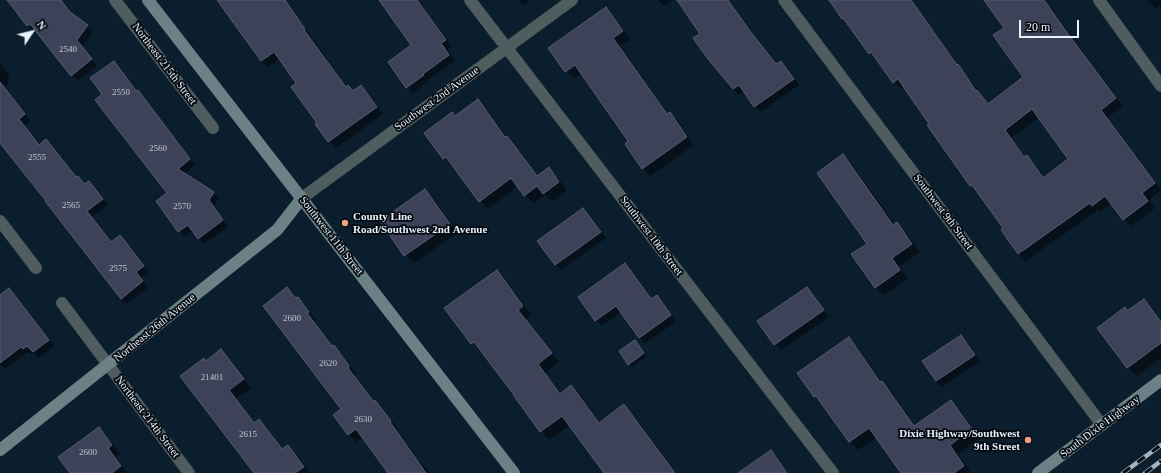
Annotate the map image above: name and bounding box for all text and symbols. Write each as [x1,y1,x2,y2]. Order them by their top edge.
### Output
north arrow [12,12,52,52]
scale bar [1021,12,1081,38]
text: N [35,18,49,32]
text: 20 m [1026,20,1050,34]
street label: Northeast 215th Street [129,21,199,107]
house number: 2540 [59,45,77,55]
street label: Southwest 2nd Avenue [392,64,482,134]
house number: 2550 [112,88,130,98]
house number: 2560 [149,144,167,154]
house number: 2555 [28,153,46,163]
street label: Southwest 9th Street [910,172,976,252]
street label: Southwest 10th Street [617,193,685,279]
street label: Southwest 11th Street [296,194,366,278]
house number: 2565 [62,201,80,211]
house number: 2570 [173,202,191,212]
place label: County Line Road/Southwest 2nd Avenue [353,210,487,236]
marker: County Line Road/Southwest 2nd Avenue [340,218,350,228]
house number: 2575 [109,264,127,274]
street label: Northeast 26th Avenue [112,291,198,365]
house number: 2600 [283,314,301,324]
house number: 2620 [319,359,337,369]
house number: 21401 [201,373,223,383]
street label: Northeast 214th Street [112,374,182,460]
street label: South Dixie Highway [1058,393,1142,461]
house number: 2630 [354,415,372,425]
place label: Dixie Highway/Southwest 9th Street [899,427,1020,453]
house number: 2615 [239,430,257,440]
marker: Dixie Highway/Southwest 9th Street [1023,435,1033,445]
house number: 2600 [79,448,97,458]

